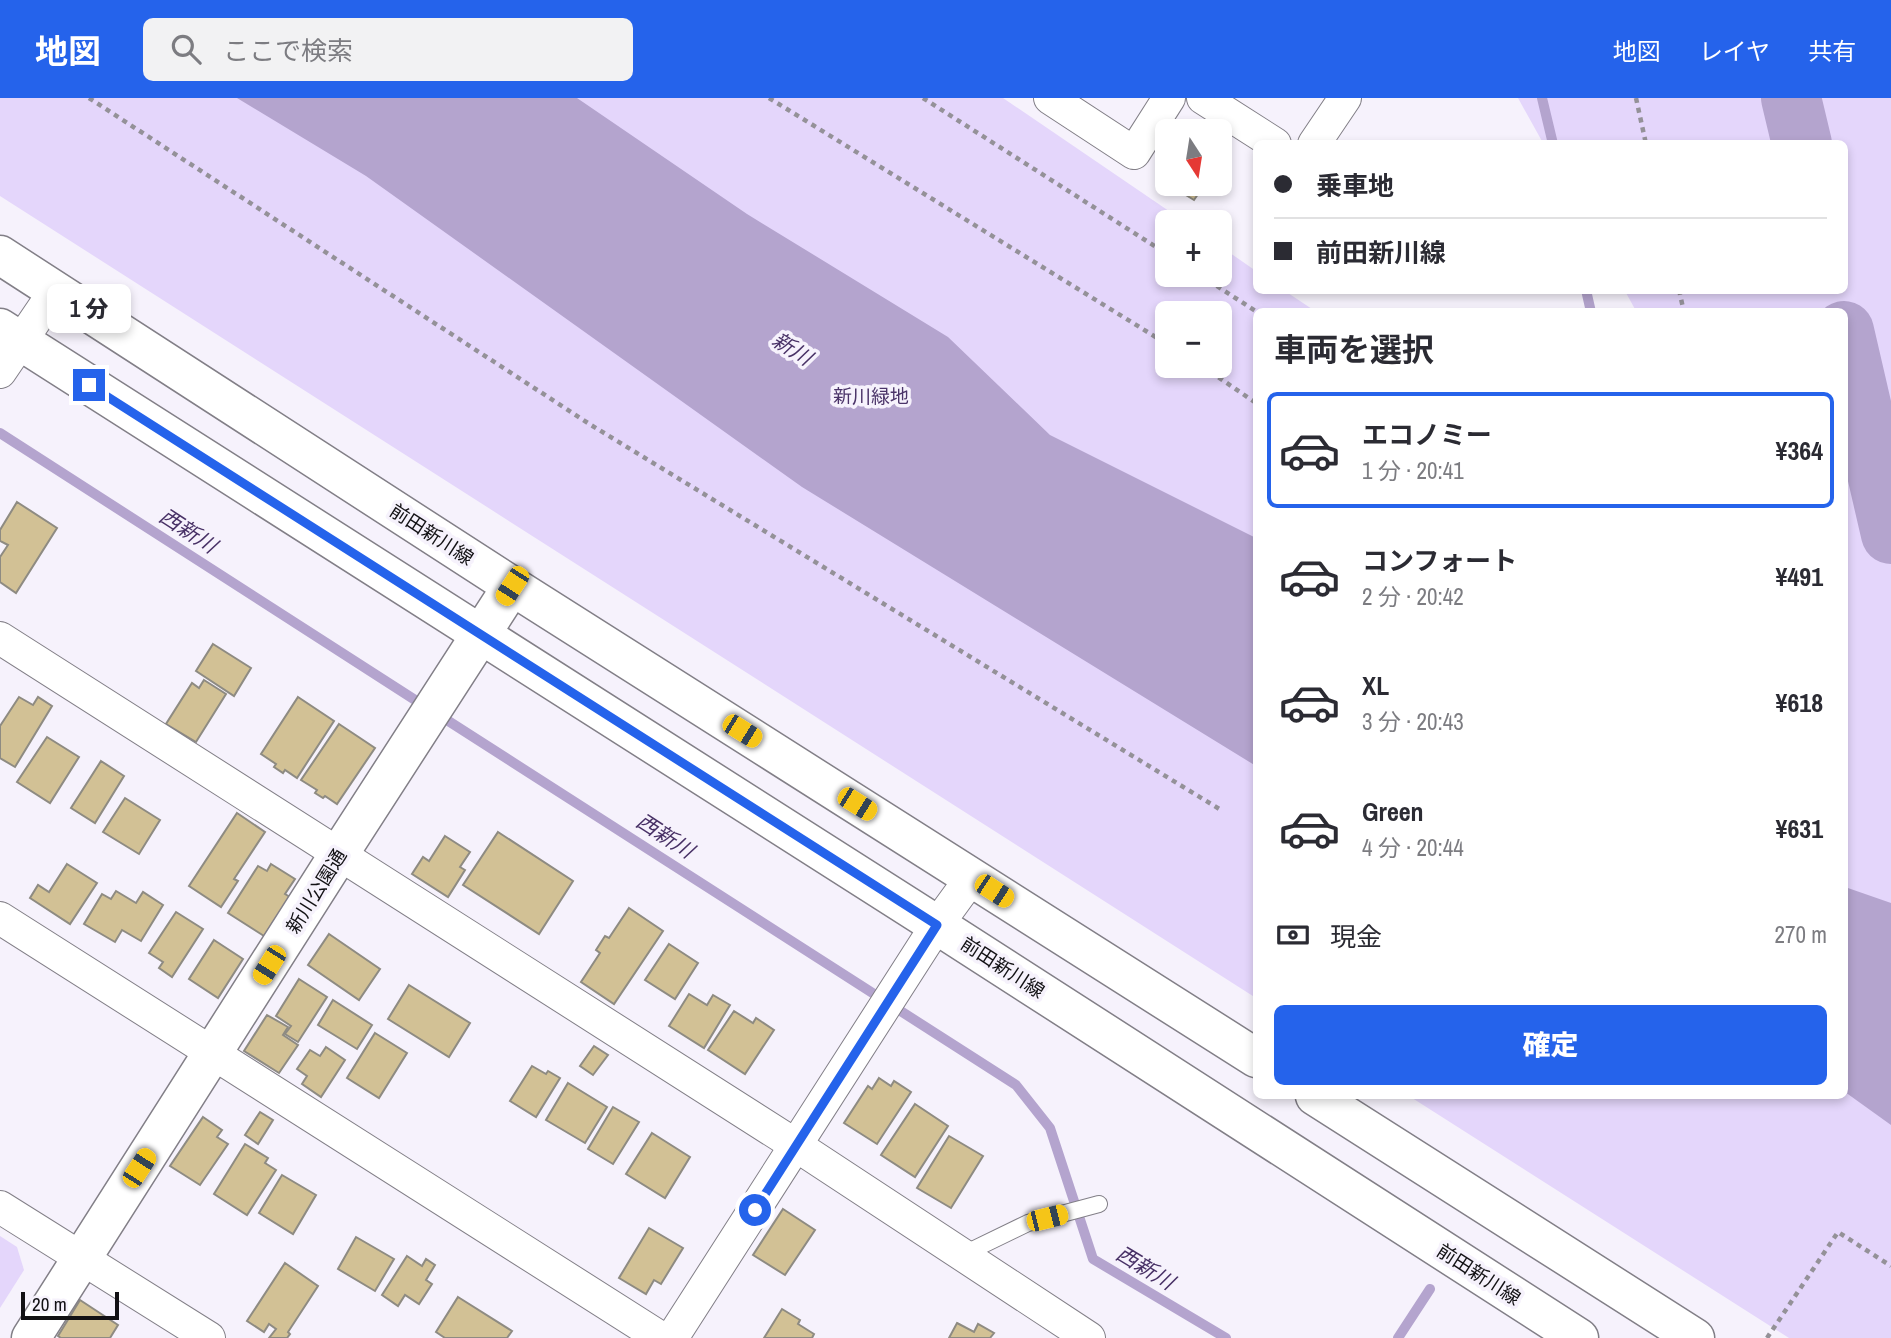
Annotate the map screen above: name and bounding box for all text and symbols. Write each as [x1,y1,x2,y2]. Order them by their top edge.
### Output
search box [143,18,633,81]
text: 地図 [35,29,101,73]
icon: search [167,30,205,68]
text: ここで検索 [223,33,353,68]
text: 地図 [1613,35,1661,67]
text: レイヤ [1699,35,1770,67]
text: 共有 [1808,35,1856,67]
north arrow [1155,119,1232,196]
map controls [1155,119,1232,378]
text: 乗車地 [1316,168,1394,203]
button: + [1155,210,1232,287]
text: 前田新川線 [1316,235,1446,270]
callout: 1 分 [47,284,131,332]
text: 1 分 [70,293,108,324]
button: − [1155,301,1232,378]
water label: 新川 [767,325,819,373]
text: 車両を選択 [1274,328,1434,371]
route end [73,369,105,401]
park label: 新川緑地 [833,383,909,409]
text: エコノミー [1362,417,1492,452]
icon: car [1278,419,1341,482]
text: ¥364 [1776,433,1823,468]
text: 1 分 · 20:41 [1362,455,1464,486]
street label: 前田新川線 [385,497,479,571]
water label: 西新川 [154,501,224,561]
text: コンフォート [1362,543,1517,578]
icon: car [1278,545,1341,608]
text: ¥491 [1776,559,1823,594]
car [492,563,533,609]
text: 2 分 · 20:42 [1362,581,1464,612]
text: XL [1362,668,1389,703]
icon: car [1278,671,1341,734]
text: ¥618 [1776,685,1823,720]
text: 3 分 · 20:43 [1362,706,1464,737]
car [719,711,766,751]
car [834,784,881,824]
text: Green [1362,794,1424,829]
icon: car [1278,797,1341,860]
water label: 西新川 [631,806,701,866]
text: ¥631 [1776,811,1823,846]
text: 4 分 · 20:44 [1362,832,1464,863]
street label: 新川公園通 [280,844,352,938]
car [971,871,1018,911]
icon: cash [1274,916,1312,954]
text: 現金 [1330,919,1382,954]
text: 270 m [1775,919,1827,950]
street label: 前田新川線 [956,930,1050,1004]
car [249,942,290,988]
button: 確定 [1274,1005,1827,1085]
car [119,1145,160,1191]
route start [739,1194,771,1226]
car [1025,1203,1070,1233]
street label: 前田新川線 [1432,1237,1526,1311]
water label: 西新川 [1111,1239,1181,1297]
scale bar [21,1289,119,1321]
text: 20 m [32,1291,67,1317]

